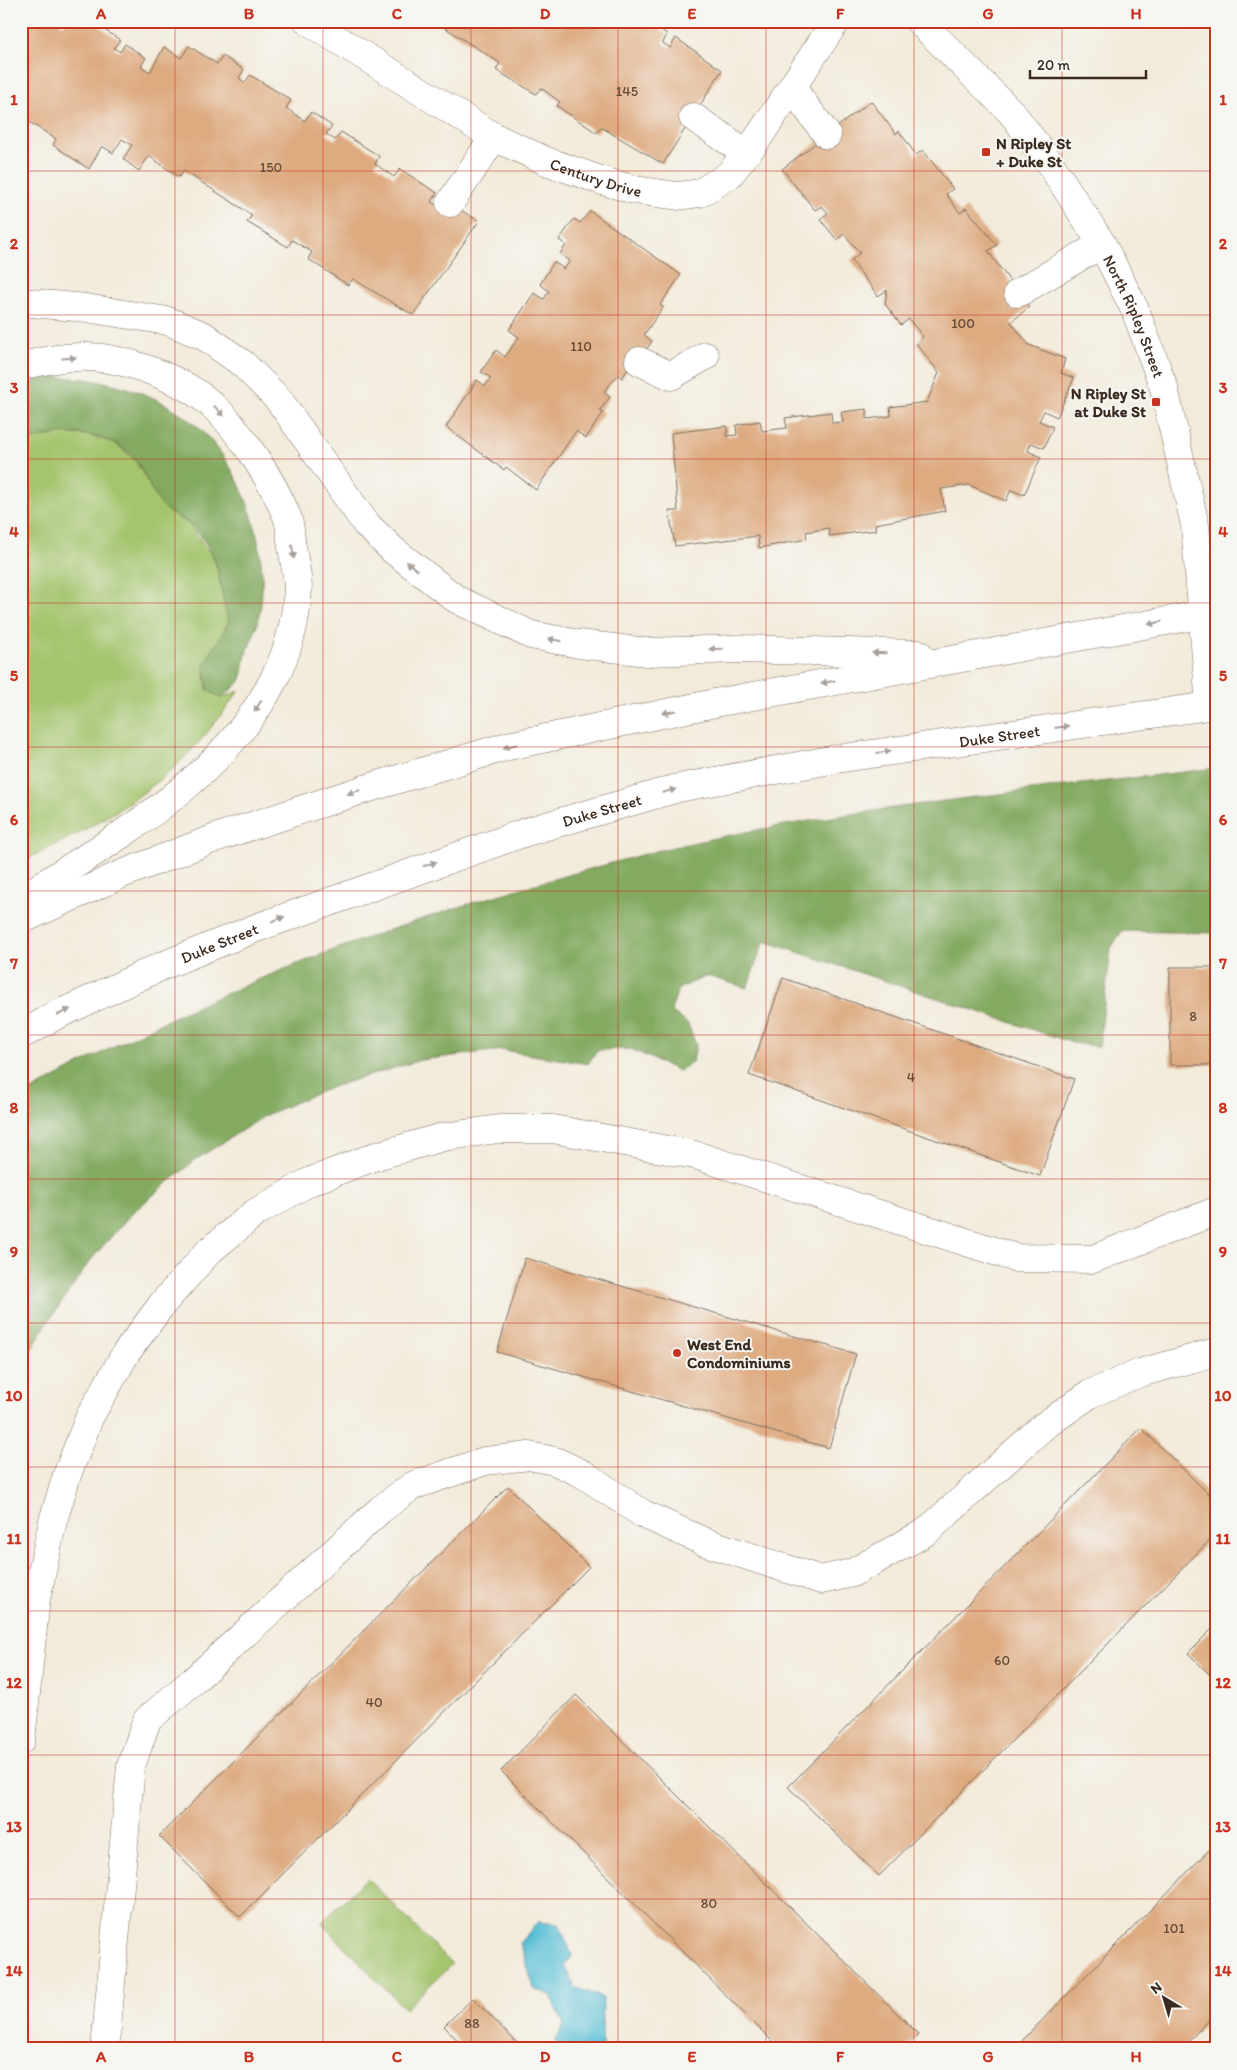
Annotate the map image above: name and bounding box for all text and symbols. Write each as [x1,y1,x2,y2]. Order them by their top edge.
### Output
text: A [95,4,107,23]
text: B [244,4,255,23]
text: C [392,4,403,23]
text: D [540,4,551,23]
text: E [688,4,697,23]
text: F [836,4,845,23]
text: G [982,4,994,23]
text: H [1130,4,1142,23]
scale bar [1030,48,1146,80]
text: 20 m [1037,56,1071,74]
house number: 145 [616,83,638,100]
text: 1 [10,90,18,109]
text: 1 [1219,90,1227,109]
place label: N Ripley St + Duke St [996,134,1071,171]
marker: N Ripley St + Duke St [980,146,992,158]
street label: Century Drive [547,154,643,201]
house number: 150 [260,159,282,176]
text: 2 [10,234,19,253]
text: 2 [1219,234,1228,253]
street label: North Ripley Street [1099,252,1168,380]
house number: 100 [951,315,975,332]
house number: 110 [570,338,592,355]
one-way arrow [62,354,78,362]
text: 3 [10,378,19,397]
text: 3 [1219,378,1228,397]
place label: N Ripley St at Duke St [1071,384,1146,421]
marker: N Ripley St at Duke St [1150,396,1162,408]
one-way arrow [212,405,224,417]
text: 4 [9,522,19,541]
text: 4 [1218,522,1228,541]
one-way arrow [289,545,297,561]
one-way arrow [406,561,419,572]
one-way arrow [1146,620,1162,628]
one-way arrow [546,635,562,643]
one-way arrow [708,646,724,654]
one-way arrow [871,649,887,657]
text: 5 [10,666,19,685]
text: 5 [1219,666,1228,685]
one-way arrow [820,678,836,686]
one-way arrow [253,700,262,713]
one-way arrow [660,709,676,717]
street label: Duke Street [958,721,1041,751]
one-way arrow [1055,722,1071,730]
one-way arrow [503,742,518,750]
one-way arrow [876,748,892,756]
one-way arrow [662,786,677,794]
one-way arrow [347,789,362,797]
street label: Duke Street [560,790,644,831]
text: 6 [10,810,19,829]
text: 6 [1219,810,1228,829]
one-way arrow [423,860,438,868]
one-way arrow [270,915,285,923]
street label: Duke Street [178,919,261,967]
text: 7 [9,954,18,973]
text: 7 [1218,954,1227,973]
one-way arrow [57,1007,71,1015]
house number: 8 [1189,1008,1197,1025]
house number: 4 [907,1069,916,1086]
text: 8 [10,1098,19,1117]
text: 8 [1219,1098,1228,1117]
text: 9 [10,1242,18,1261]
text: 9 [1219,1242,1227,1261]
place label: West End Condominiums [687,1335,791,1372]
marker: West End Condominiums [671,1347,683,1359]
text: 10 [5,1386,23,1405]
text: 10 [1214,1386,1232,1405]
text: 11 [7,1529,22,1548]
text: 11 [1216,1529,1231,1548]
house number: 60 [994,1652,1010,1669]
text: 12 [6,1673,23,1692]
text: 12 [1215,1673,1232,1692]
house number: 40 [365,1694,383,1711]
text: 13 [6,1817,22,1836]
text: 13 [1215,1817,1231,1836]
house number: 80 [701,1895,717,1912]
house number: 101 [1163,1920,1185,1937]
text: 14 [5,1961,23,1980]
text: 14 [1214,1961,1232,1980]
north arrow [1140,1972,1190,2022]
text: N [1147,1979,1165,1998]
house number: 88 [464,2015,480,2032]
text: A [95,2047,107,2066]
text: B [244,2047,255,2066]
text: C [392,2047,403,2066]
text: D [540,2047,551,2066]
text: E [688,2047,697,2066]
text: F [836,2047,845,2066]
text: G [982,2047,994,2066]
text: H [1130,2047,1142,2066]

